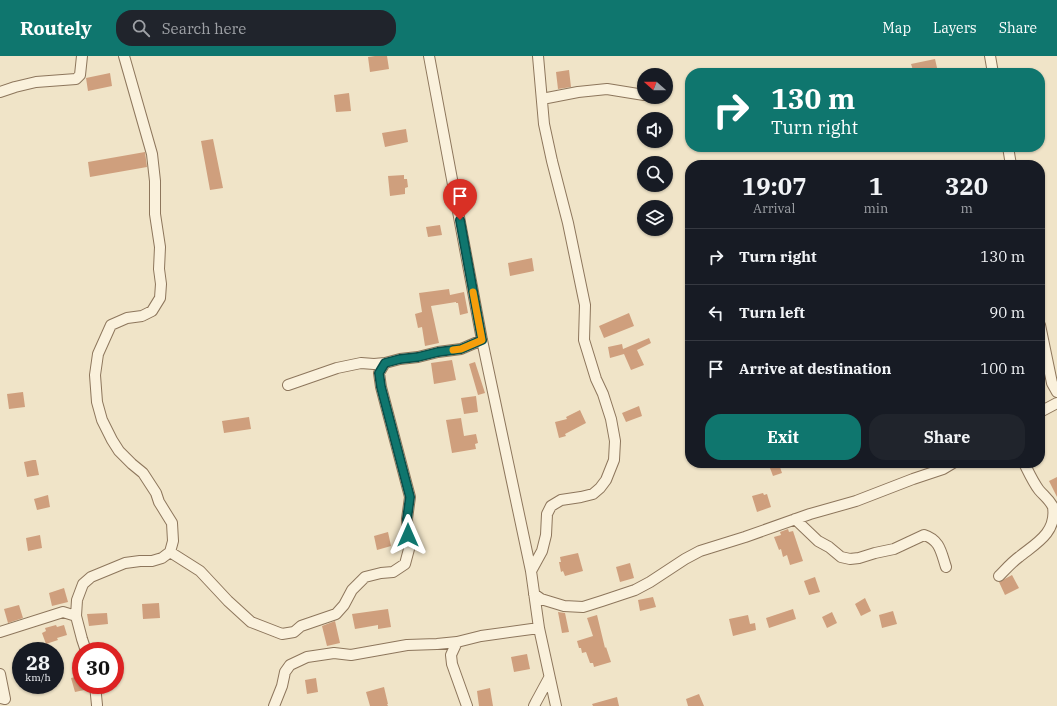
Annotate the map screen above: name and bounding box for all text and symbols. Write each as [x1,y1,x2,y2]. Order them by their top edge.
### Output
search box [116,10,396,46]
text: Routely [20,16,92,40]
icon: search [130,17,152,39]
text: Search here [162,19,246,38]
text: Map [883,19,911,37]
text: Layers [933,19,977,37]
text: Share [999,19,1037,37]
north arrow [637,68,673,104]
map controls [637,68,673,236]
text: 130 m [771,80,855,117]
icon: right [705,84,757,136]
button: sound [637,112,673,148]
text: Turn right [771,116,858,139]
button: search [637,156,673,192]
text: 19:07 [742,170,807,202]
text: 1 [869,170,883,202]
text: 320 [945,170,988,202]
pin [443,179,477,220]
icon: arrive [449,185,471,207]
button: layers [637,200,673,236]
text: Arrival [753,200,795,217]
text: min [863,200,888,217]
text: m [960,200,973,217]
icon: right [705,246,727,268]
text: Turn right [739,247,817,266]
text: 130 m [980,247,1025,266]
icon: left [705,302,727,324]
text: Turn left [739,303,805,322]
text: 90 m [989,303,1025,322]
icon: arrive [705,358,727,380]
text: Arrive at destination [739,359,891,378]
text: 100 m [980,359,1025,378]
button: Exit [705,414,861,460]
button: Share [869,414,1025,460]
position arrow [387,514,429,556]
speed limit sign: 30 [72,642,124,694]
text: 28 [26,649,50,676]
text: km/h [25,671,51,684]

